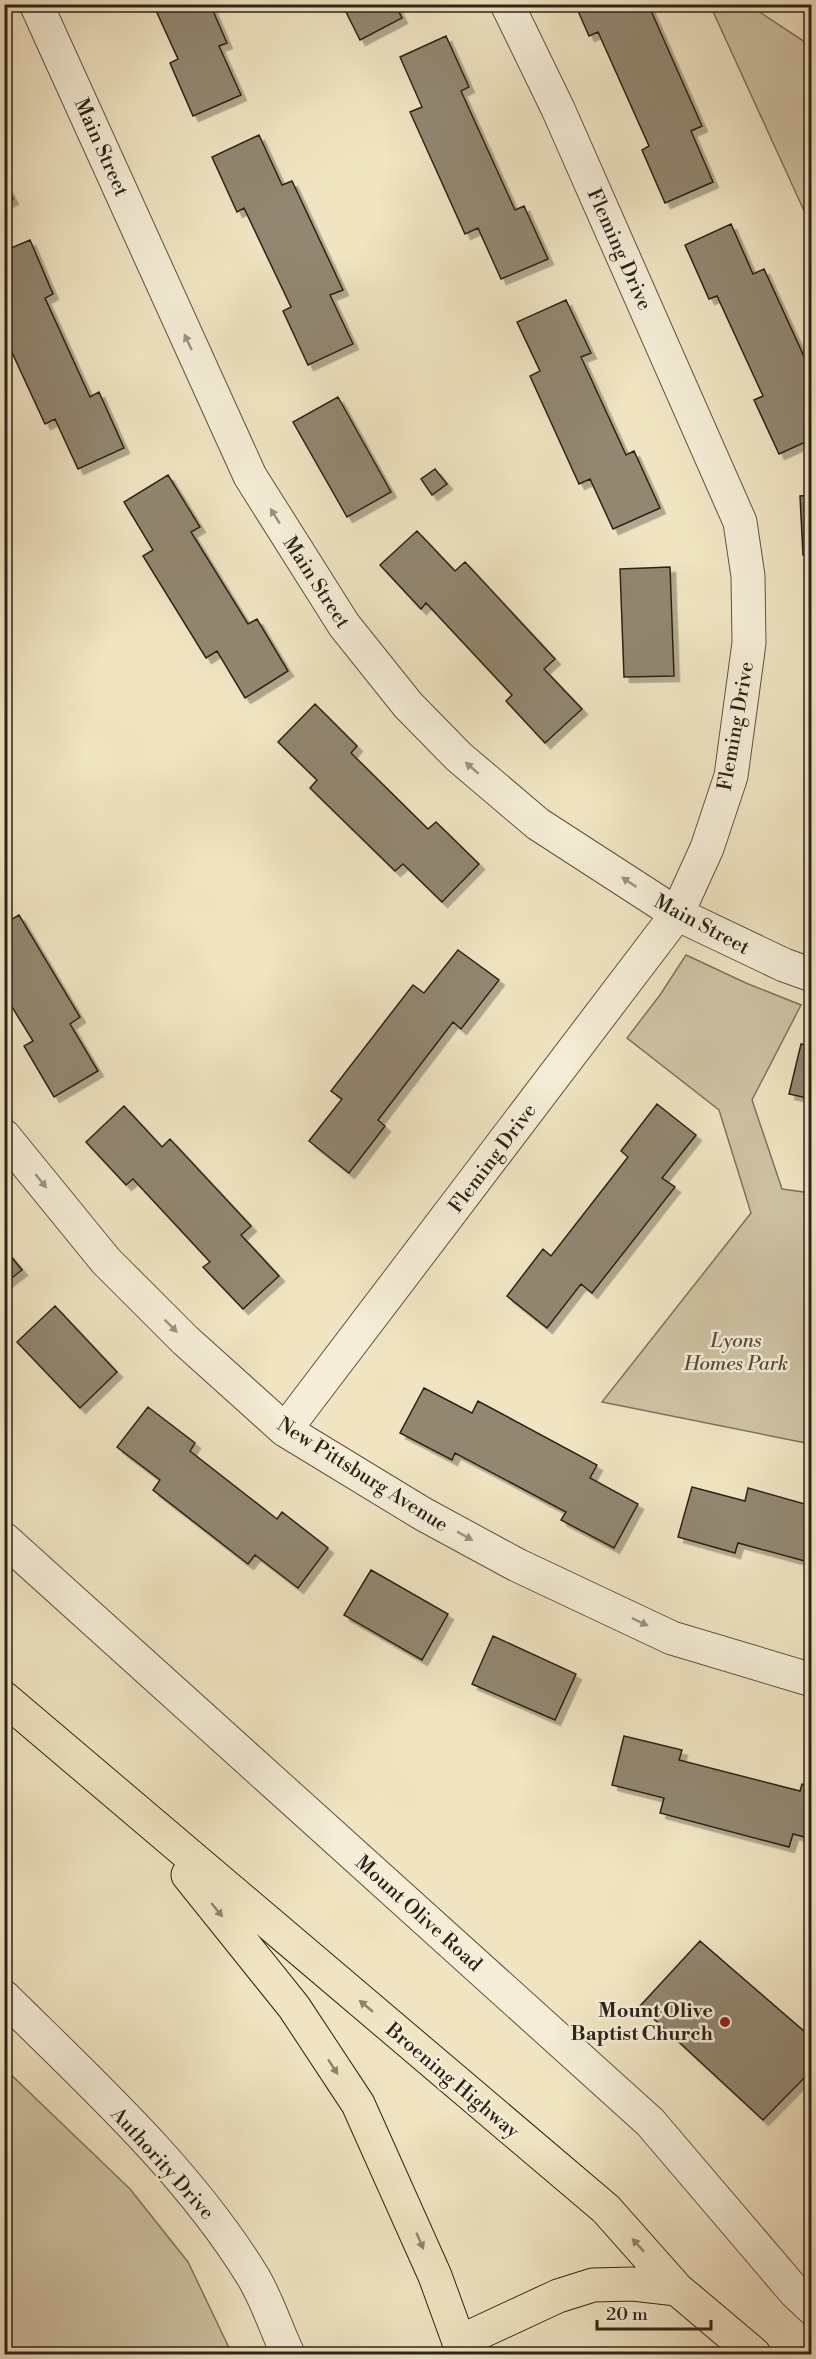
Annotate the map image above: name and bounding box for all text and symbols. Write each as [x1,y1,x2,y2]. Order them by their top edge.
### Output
street label: Main Street [68,95,133,201]
street label: Fleming Drive [581,185,657,314]
one-way arrow [184,333,193,350]
one-way arrow [270,508,281,524]
street label: Main Street [277,532,355,634]
street label: Fleming Drive [713,660,760,793]
one-way arrow [465,762,480,775]
one-way arrow [621,877,637,888]
street label: Main Street [649,890,753,961]
street label: Fleming Drive [444,1099,542,1219]
one-way arrow [35,1173,48,1189]
one-way arrow [164,1319,178,1334]
park label: Lyons Homes Park [683,1329,788,1377]
street label: New Pittsburg Avenue [272,1412,452,1538]
one-way arrow [456,1531,473,1541]
one-way arrow [631,1618,648,1627]
street label: Mount Olive Road [349,1851,487,1978]
one-way arrow [210,1903,222,1918]
place label: Mount Olive Baptist Church [571,1999,714,2047]
one-way arrow [359,2000,374,2013]
marker: Mount Olive Baptist Church [718,2015,732,2029]
street label: Broening Highway [379,2017,524,2145]
one-way arrow [328,2058,339,2075]
street label: Authority Drive [104,2102,219,2225]
one-way arrow [415,2232,425,2250]
one-way arrow [632,2238,645,2253]
scale bar [597,2293,711,2331]
text: 20 m [606,2303,648,2326]

